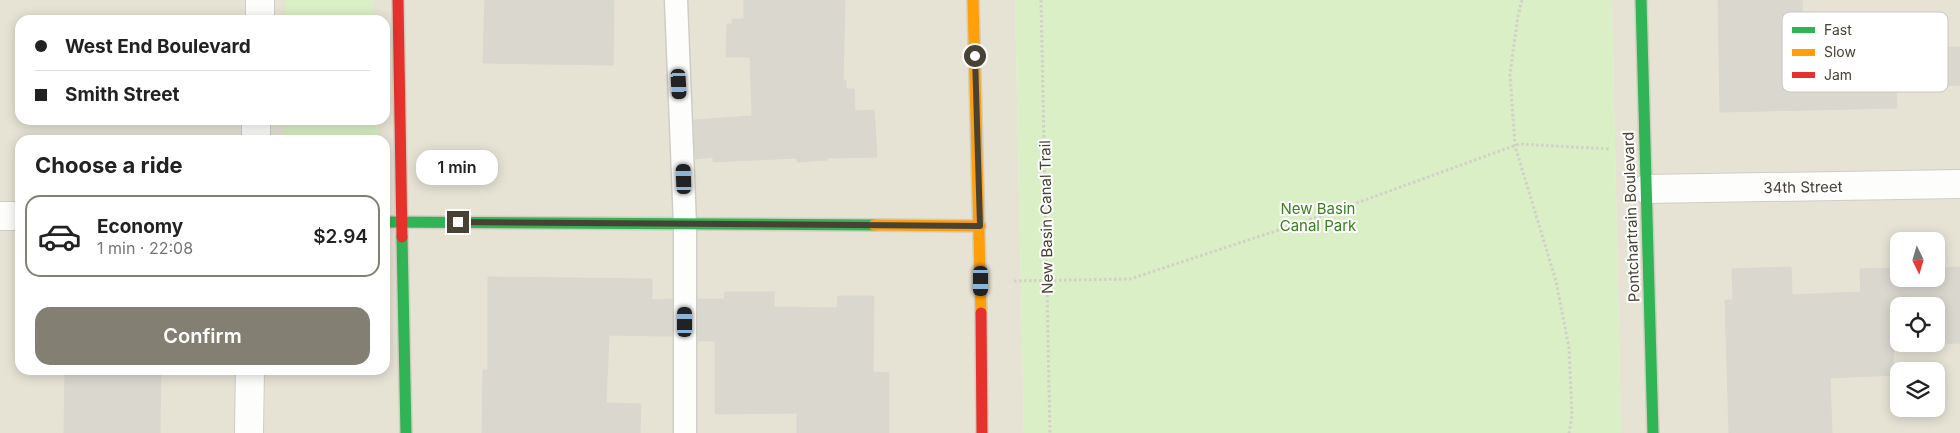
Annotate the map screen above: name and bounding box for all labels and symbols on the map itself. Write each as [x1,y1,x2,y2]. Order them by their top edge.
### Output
legend [1782,12,1948,92]
text: Fast [1824,21,1852,38]
text: Slow [1824,43,1856,60]
route start [964,45,986,67]
text: Jam [1824,66,1852,83]
car [670,69,687,99]
street label: Pontchartrain Boulevard [1619,131,1643,303]
street label: New Basin Canal Trail [1035,140,1057,294]
callout: 1 min [417,150,499,184]
car [675,164,692,194]
street label: 34th Street [1763,177,1843,197]
park label: New Basin Canal Park [1280,199,1357,235]
route end [447,211,469,233]
north arrow [1890,232,1945,288]
car [973,266,988,296]
car [677,307,692,337]

